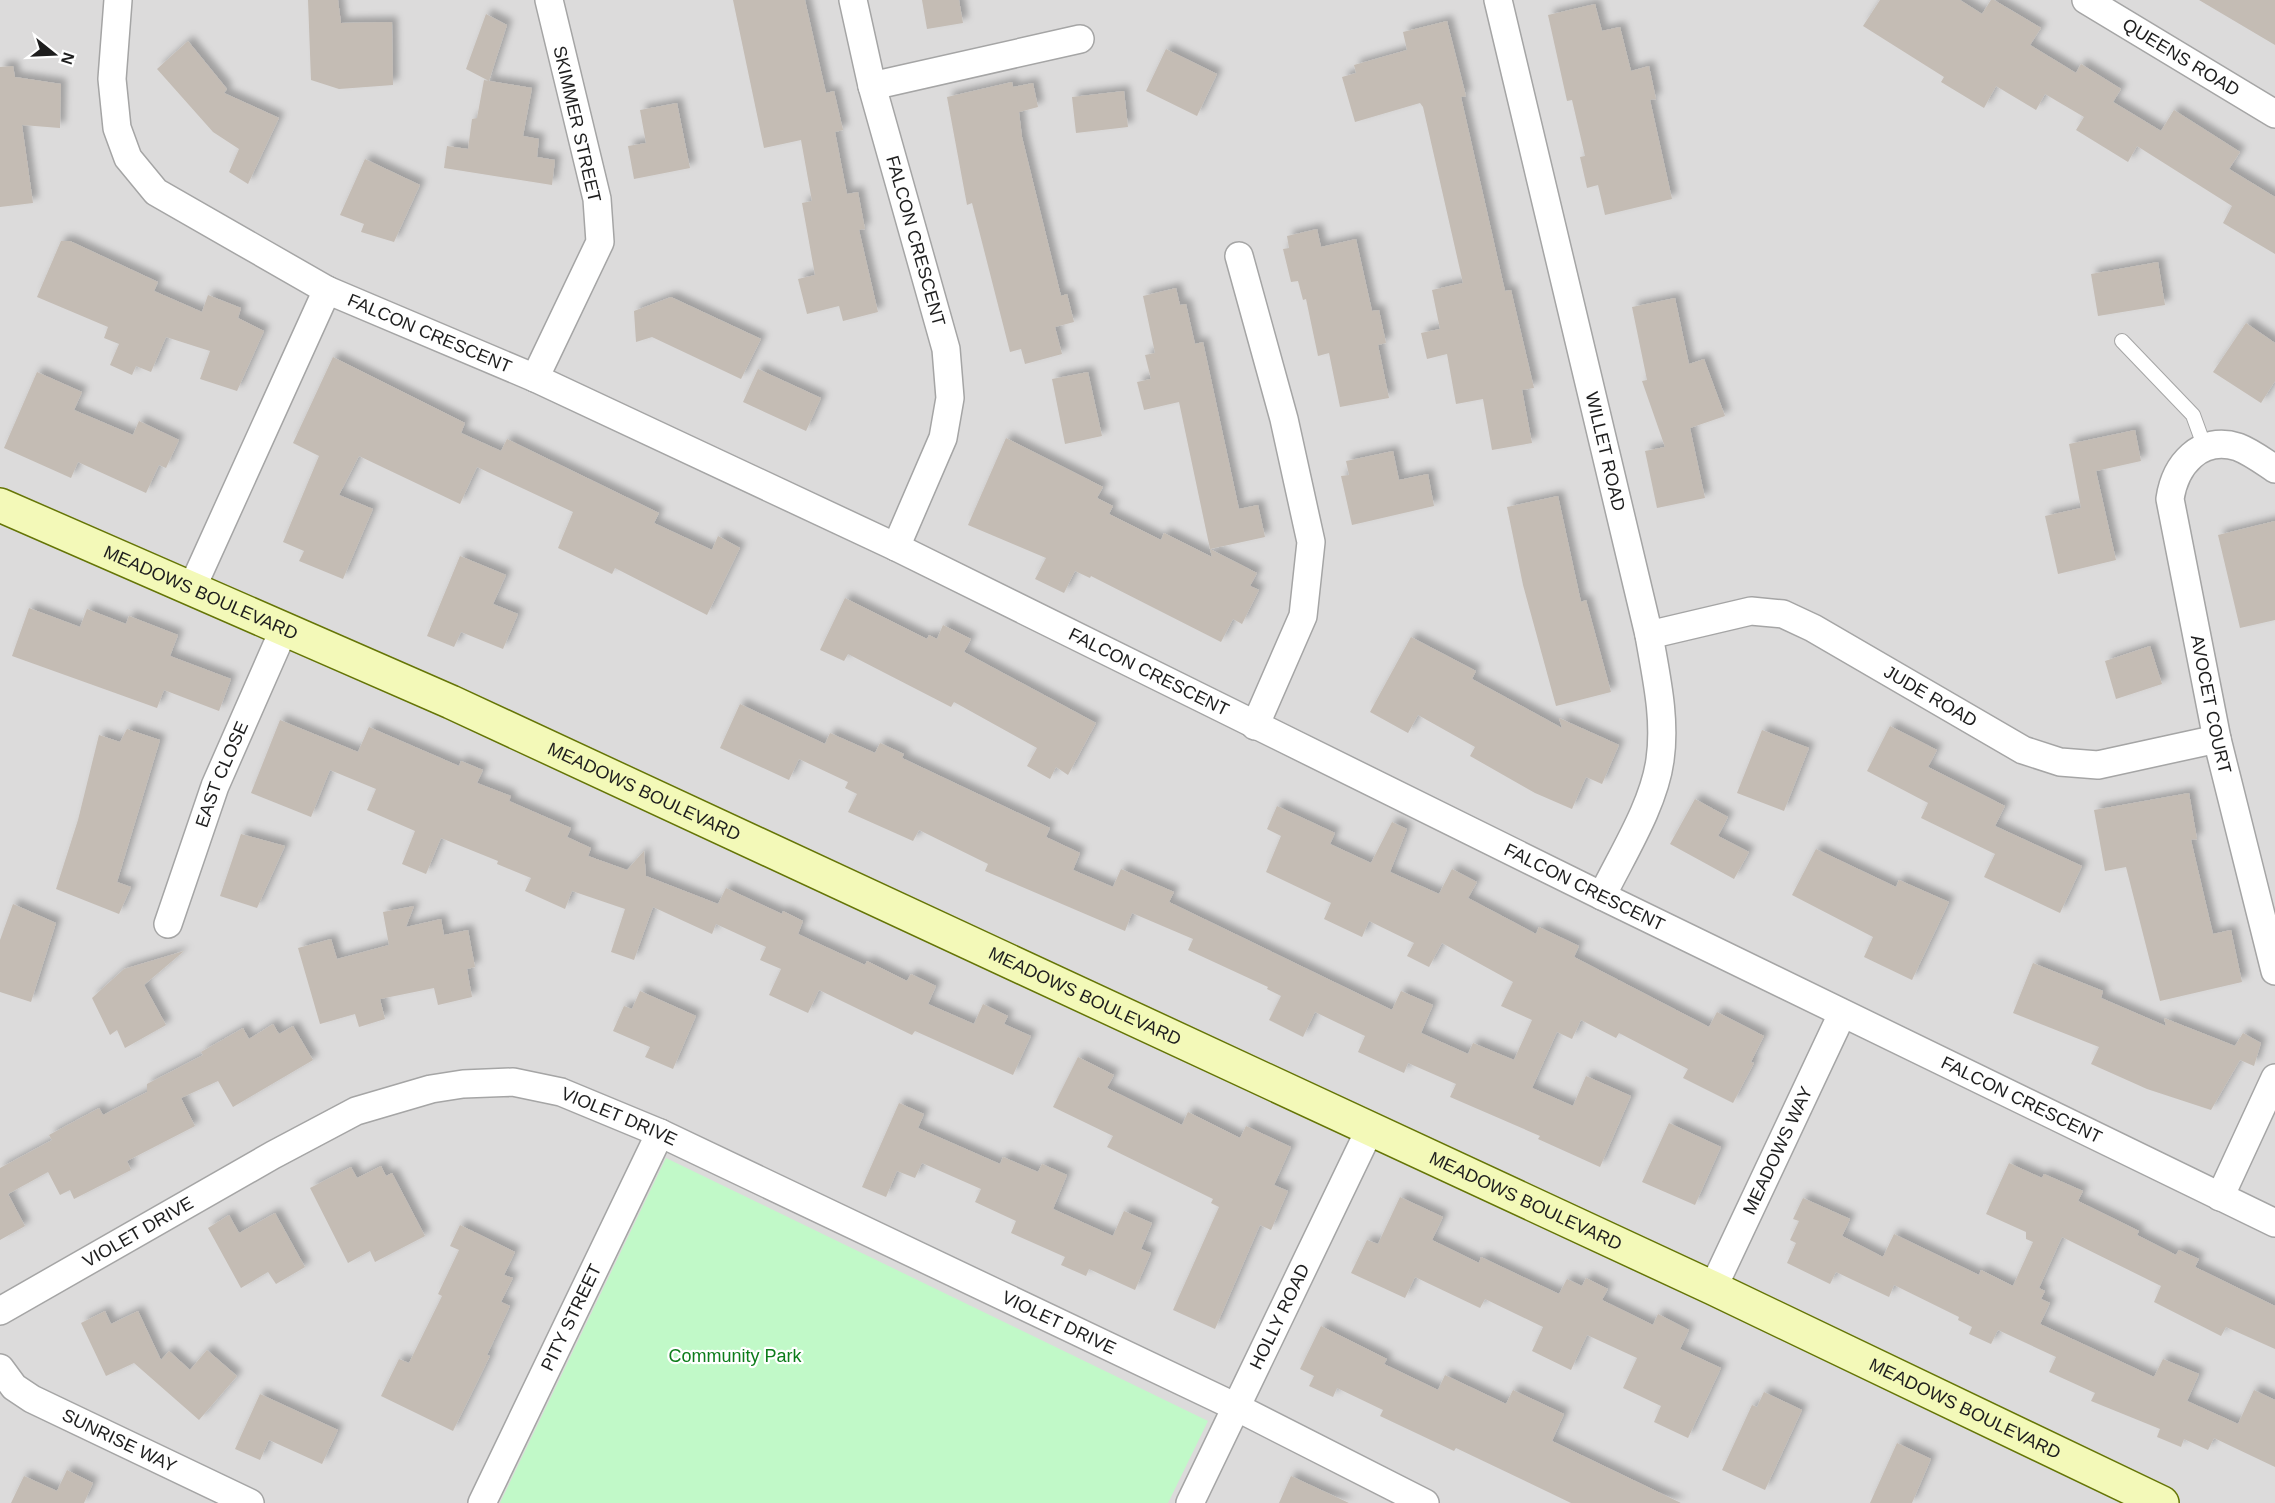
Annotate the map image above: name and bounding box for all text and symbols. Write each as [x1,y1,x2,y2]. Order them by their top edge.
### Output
street label: QUEENS ROAD [2119,14,2243,100]
north arrow [24,24,84,84]
street label: SKIMMER STREET [549,44,605,204]
text: N [58,50,78,67]
street label: FALCON CRESCENT [882,153,949,328]
street label: FALCON CRESCENT [345,290,515,377]
street label: WILLET ROAD [1582,390,1629,513]
street label: MEADOWS BOULEVARD [101,542,301,644]
street label: FALCON CRESCENT [1065,624,1232,720]
street label: AVOCET COURT [2187,633,2235,776]
street label: JUDE ROAD [1881,662,1981,731]
street label: EAST CLOSE [192,718,252,830]
street label: MEADOWS BOULEVARD [545,738,743,845]
street label: FALCON CRESCENT [1501,839,1668,935]
street label: MEADOWS BOULEVARD [985,943,1184,1050]
street label: FALCON CRESCENT [1938,1052,2105,1147]
street label: VIOLET DRIVE [558,1083,680,1150]
street label: MEADOWS WAY [1739,1083,1816,1218]
street label: MEADOWS BOULEVARD [1426,1148,1625,1254]
street label: VIOLET DRIVE [79,1193,197,1272]
street label: PITY STREET [537,1261,605,1374]
street label: HOLLY ROAD [1246,1261,1314,1372]
street label: VIOLET DRIVE [999,1287,1119,1358]
park label: Community Park [668,1346,803,1366]
street label: MEADOWS BOULEVARD [1866,1354,2064,1463]
street label: SUNRISE WAY [59,1405,180,1476]

